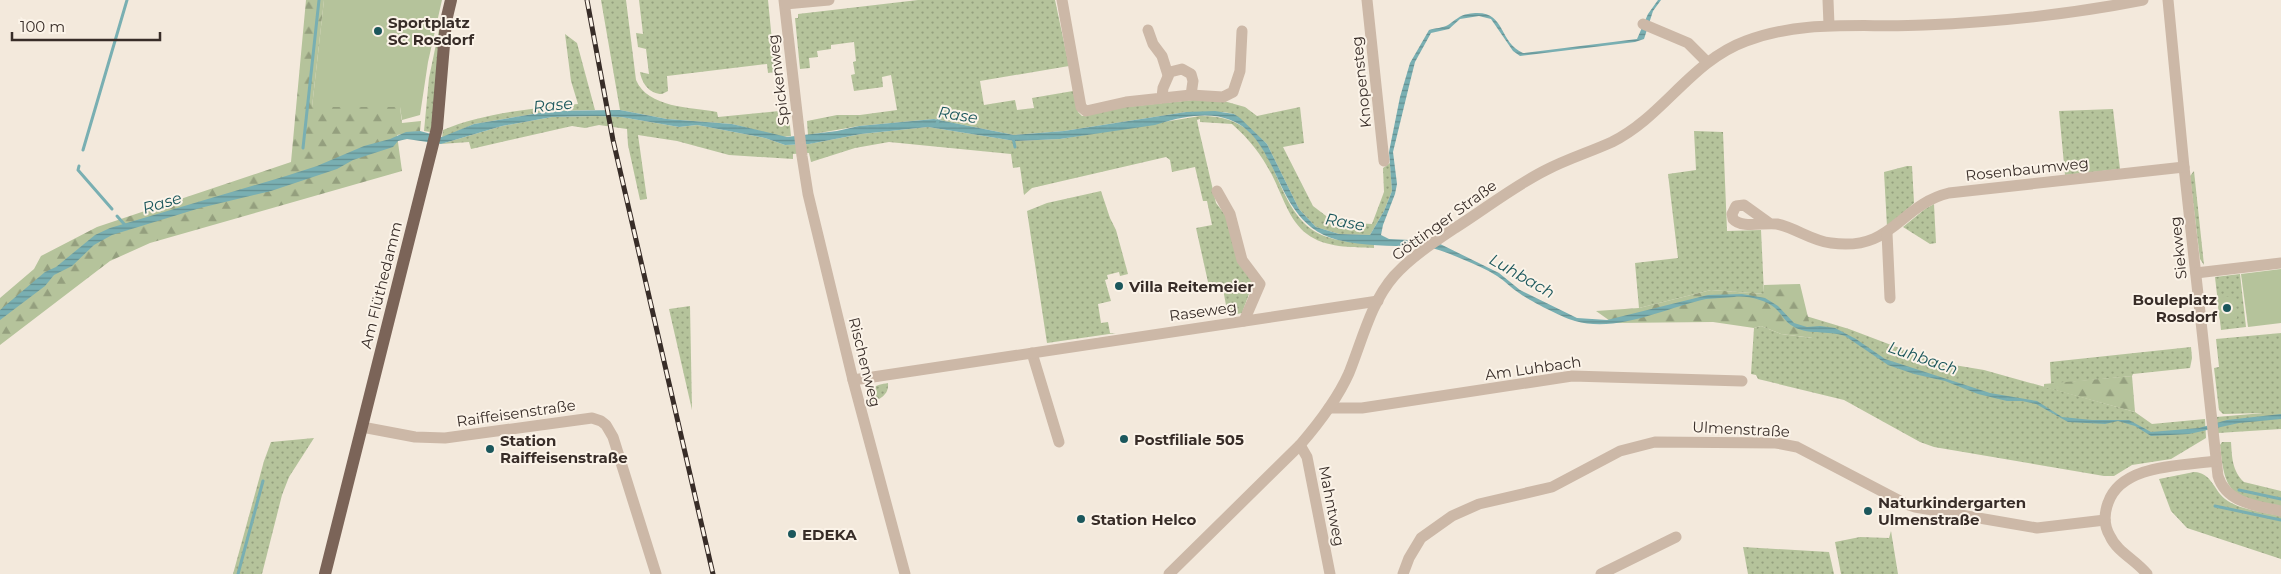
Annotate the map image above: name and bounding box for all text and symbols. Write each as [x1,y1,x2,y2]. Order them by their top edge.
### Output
scale bar [12,10,160,42]
place label: Sportplatz SC Rosdorf [388,13,475,49]
text: 100 m [20,17,65,36]
marker: Sportplatz SC Rosdorf [372,25,384,37]
street label: Spickenweg [763,33,793,127]
street label: Knopensteg [1347,35,1375,129]
water label: Rase [532,93,574,117]
water label: Rase [937,102,979,128]
street label: Rosenbaumweg [1964,153,2090,185]
street label: Göttinger Straße [1388,176,1500,264]
water label: Rase [140,188,184,218]
water label: Rase [1324,209,1366,235]
street label: Siekweg [2165,216,2191,280]
street label: Am Flüthedamm [356,219,406,351]
water label: Luhbach [1486,250,1558,302]
place label: Villa Reitemeier [1128,277,1254,296]
marker: Villa Reitemeier [1113,280,1125,292]
place label: Bouleplatz Rosdorf [2133,290,2218,326]
street label: Raseweg [1168,297,1238,325]
marker: Bouleplatz Rosdorf [2221,302,2233,314]
street label: Rischenweg [845,315,885,409]
water label: Luhbach [1886,337,1960,379]
street label: Am Luhbach [1484,352,1582,384]
street label: Raiffeisenstraße [455,395,577,431]
street label: Ulmenstraße [1692,417,1790,441]
place label: Postfiliale 505 [1134,430,1244,449]
place label: Station Raiffeisenstraße [500,431,628,467]
marker: Postfiliale 505 [1118,433,1130,445]
marker: Station Raiffeisenstraße [484,443,496,455]
street label: Mahntweg [1315,464,1349,548]
place label: Naturkindergarten Ulmenstraße [1878,493,2026,529]
marker: Naturkindergarten Ulmenstraße [1862,505,1874,517]
place label: Station Helco [1091,510,1196,529]
marker: Station Helco [1075,513,1087,525]
place label: EDEKA [802,525,857,544]
marker: EDEKA [786,528,798,540]

